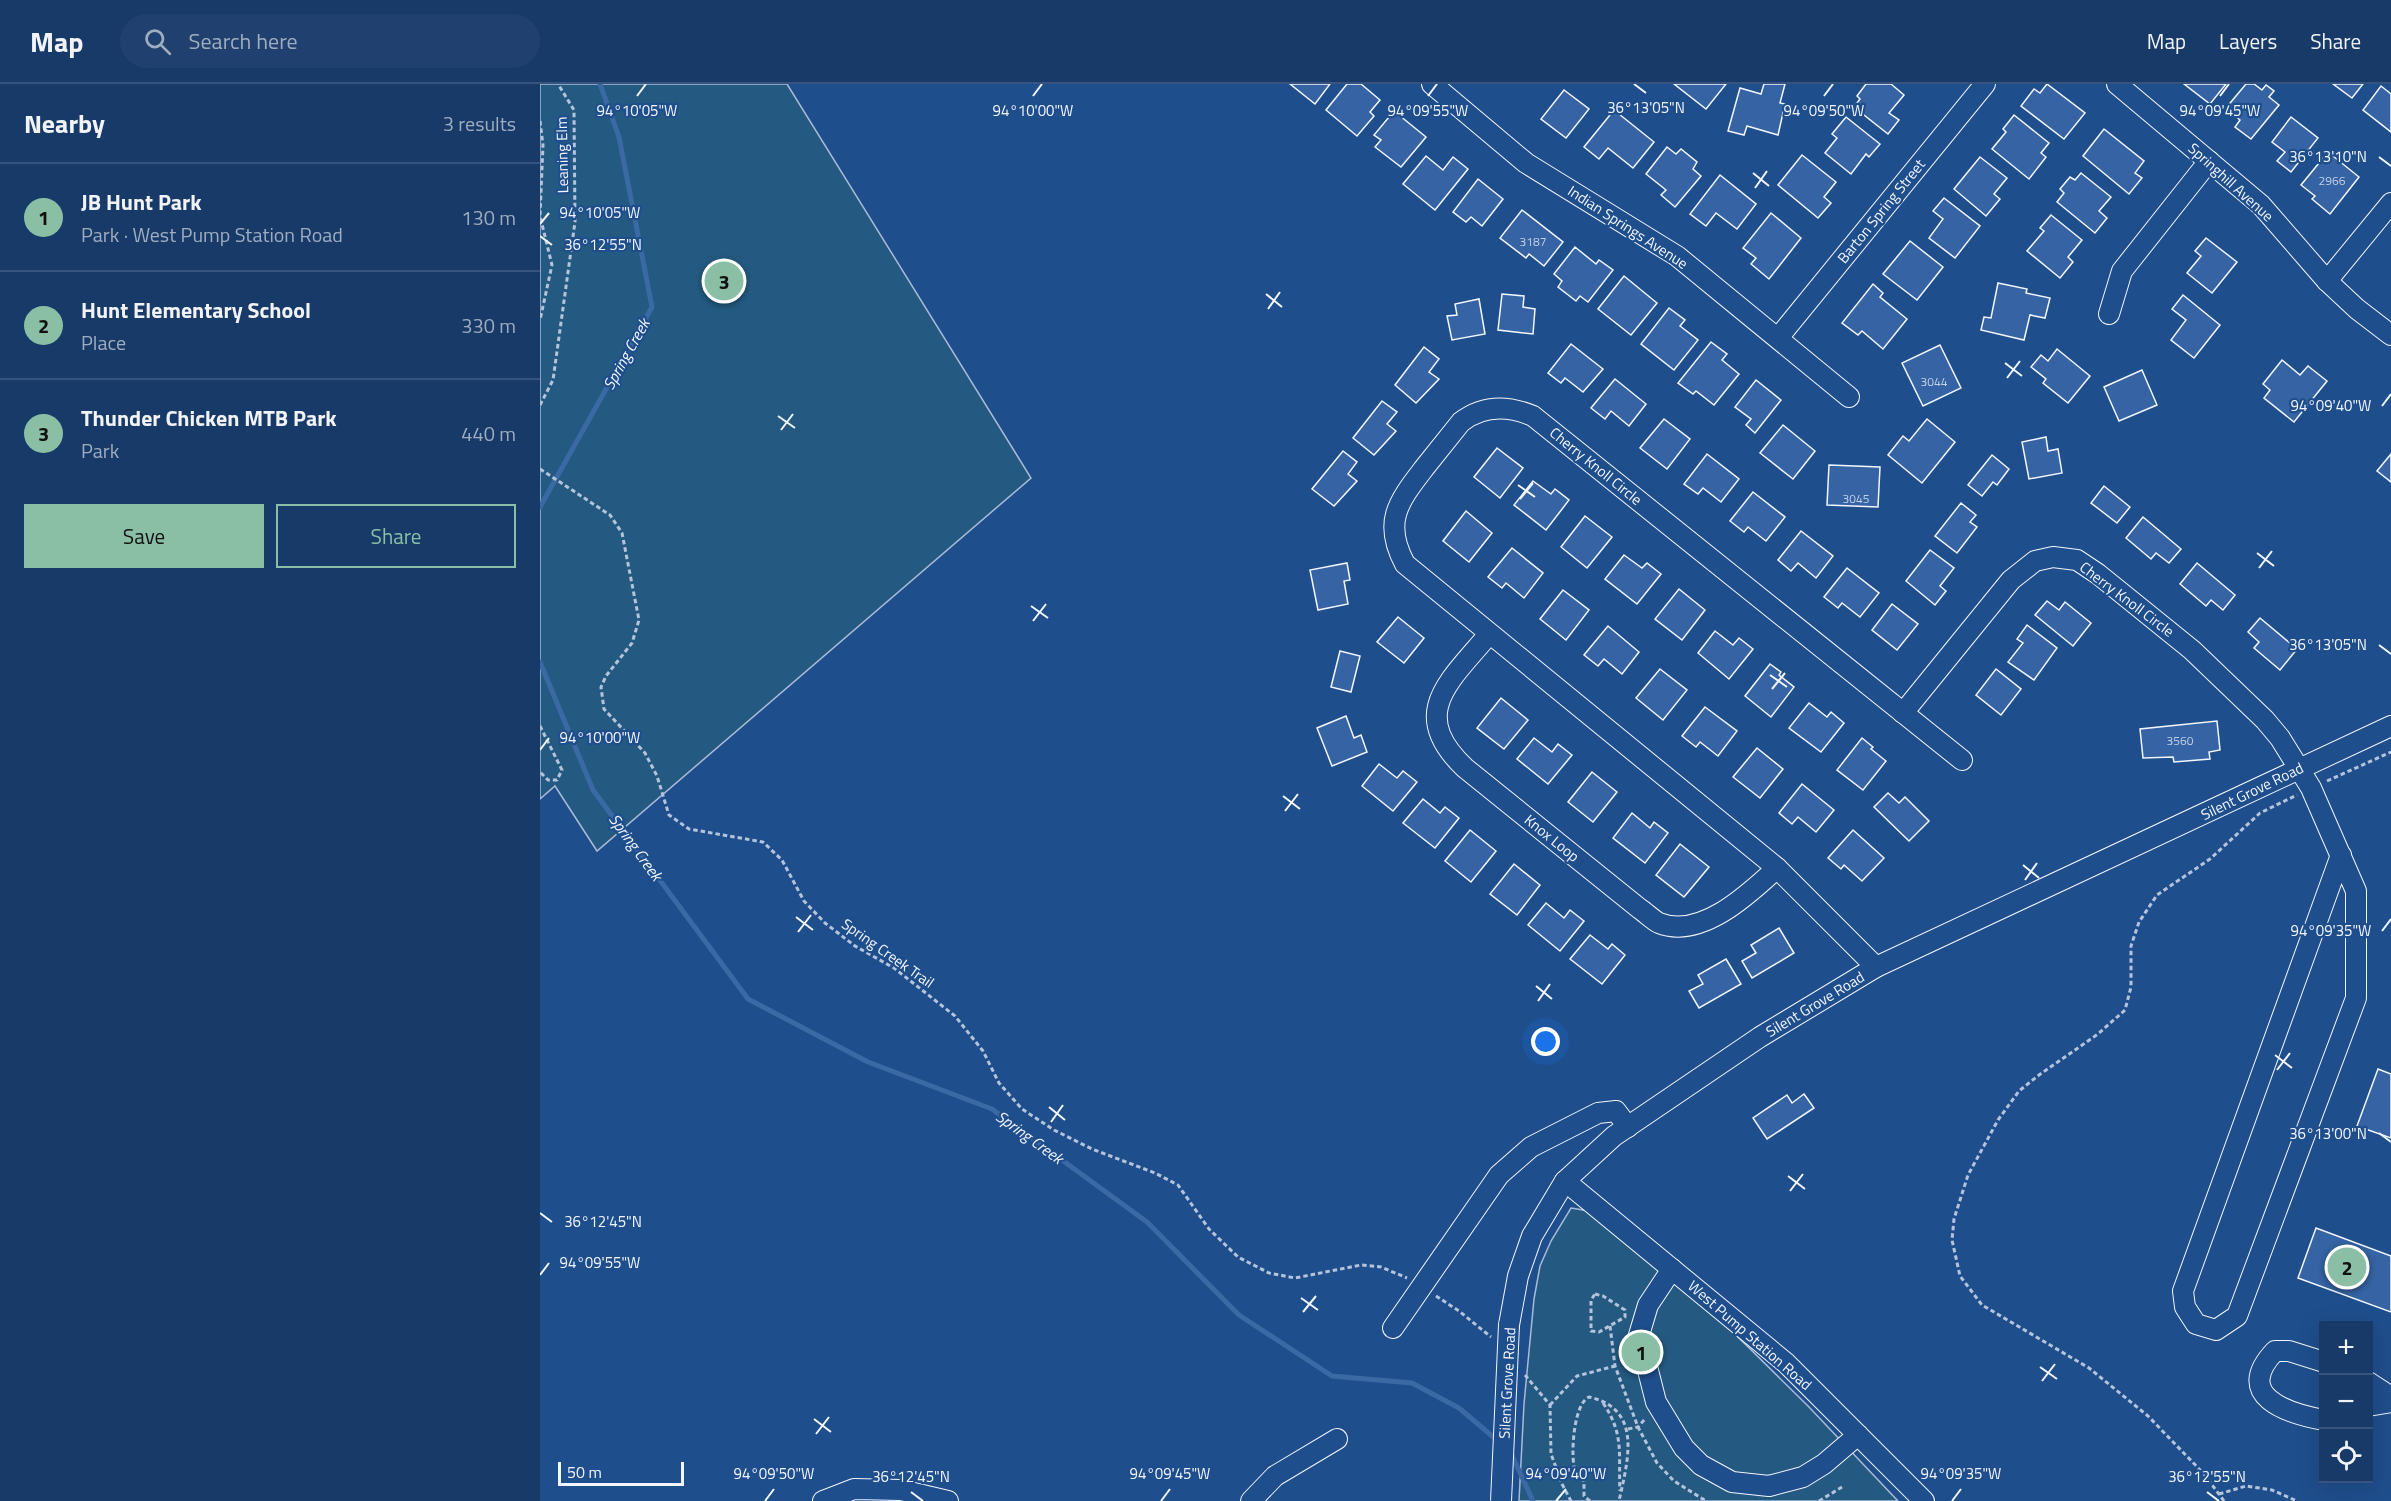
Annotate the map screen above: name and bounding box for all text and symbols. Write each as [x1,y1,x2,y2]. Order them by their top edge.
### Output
search box [120,14,540,68]
text: Map [30,20,84,63]
text: Search here [189,24,298,58]
icon: search [141,25,174,58]
text: Map [2147,25,2186,57]
text: Layers [2219,25,2277,57]
text: Share [2310,25,2361,57]
text: 36°13'05"N [1607,96,1685,119]
text: 94°10'05"W [597,99,677,122]
text: 94°10'00"W [993,99,1073,122]
text: 94°09'55"W [1388,99,1468,122]
text: 94°09'50"W [1784,99,1864,122]
text: 94°09'45"W [2180,99,2260,122]
text: Nearby [24,104,105,143]
text: 3 results [443,108,516,139]
street label: Leaning Elm [550,116,574,194]
street label: Springhill Avenue [2183,137,2279,227]
text: 36°13'10"N [2289,145,2367,168]
street label: Barton Spring Street [1832,153,1931,268]
house number: 2966 [2319,171,2346,190]
street label: Indian Springs Avenue [1563,179,1693,275]
text: JB Hunt Park [81,185,202,219]
text: 94°10'05"W [560,201,640,224]
text: 1 [38,202,49,233]
text: 130 m [461,202,516,233]
text: Park · West Pump Station Road [81,219,343,250]
house number: 3187 [1520,232,1546,251]
text: 36°12'55"N [564,233,642,256]
pin: 3 [704,258,744,304]
text: Hunt Elementary School [81,293,311,327]
text: 2 [38,310,49,341]
text: 330 m [461,310,516,341]
water label: Spring Creek [597,312,656,394]
text: Place [81,327,126,358]
house number: 3044 [1921,372,1948,391]
text: 94°09'40"W [2291,394,2371,417]
text: Thunder Chicken MTB Park [81,401,337,435]
text: 3 [38,418,49,449]
text: 440 m [461,418,516,449]
street label: Cherry Knoll Circle [1545,421,1647,511]
text: Park [81,435,119,466]
house number: 3045 [1843,489,1870,508]
button: Save [24,504,264,568]
button: Share [276,504,516,568]
street label: Cherry Knoll Circle [2075,556,2179,642]
text: 36°13'05"N [2289,633,2367,656]
text: 94°10'00"W [560,726,640,749]
house number: 3560 [2167,731,2194,750]
street label: Silent Grove Road [2197,756,2307,826]
water label: Spring Creek [603,808,670,887]
street label: Knox Loop [1519,809,1585,868]
street label: Spring Creek Trail [837,912,939,994]
text: 94°09'35"W [2291,919,2371,942]
street label: Silent Grove Road [1761,965,1869,1043]
your location [1531,1027,1560,1056]
water label: Spring Creek [991,1104,1070,1171]
text: 36°13'00"N [2289,1122,2367,1145]
text: 36°12'45"N [564,1210,642,1233]
pin: 2 [2328,1244,2366,1290]
text: 94°09'55"W [560,1251,640,1274]
street label: West Pump Station Road [1683,1275,1817,1395]
map controls [2319,1321,2373,1483]
button: + [2319,1321,2373,1375]
street label: Silent Grove Road [1493,1327,1521,1439]
pin: 1 [1622,1330,1660,1374]
button: − [2319,1375,2373,1429]
button: locate [2319,1429,2373,1483]
scale bar [558,1459,684,1486]
text: 50 m [567,1460,602,1484]
text: 94°09'50"W [734,1462,814,1485]
text: 94°09'45"W [1130,1462,1210,1485]
text: 94°09'40"W [1526,1462,1606,1485]
text: 94°09'35"W [1921,1462,2001,1485]
text: 36°12'45"N [872,1465,950,1488]
text: 36°12'55"N [2168,1465,2246,1488]

